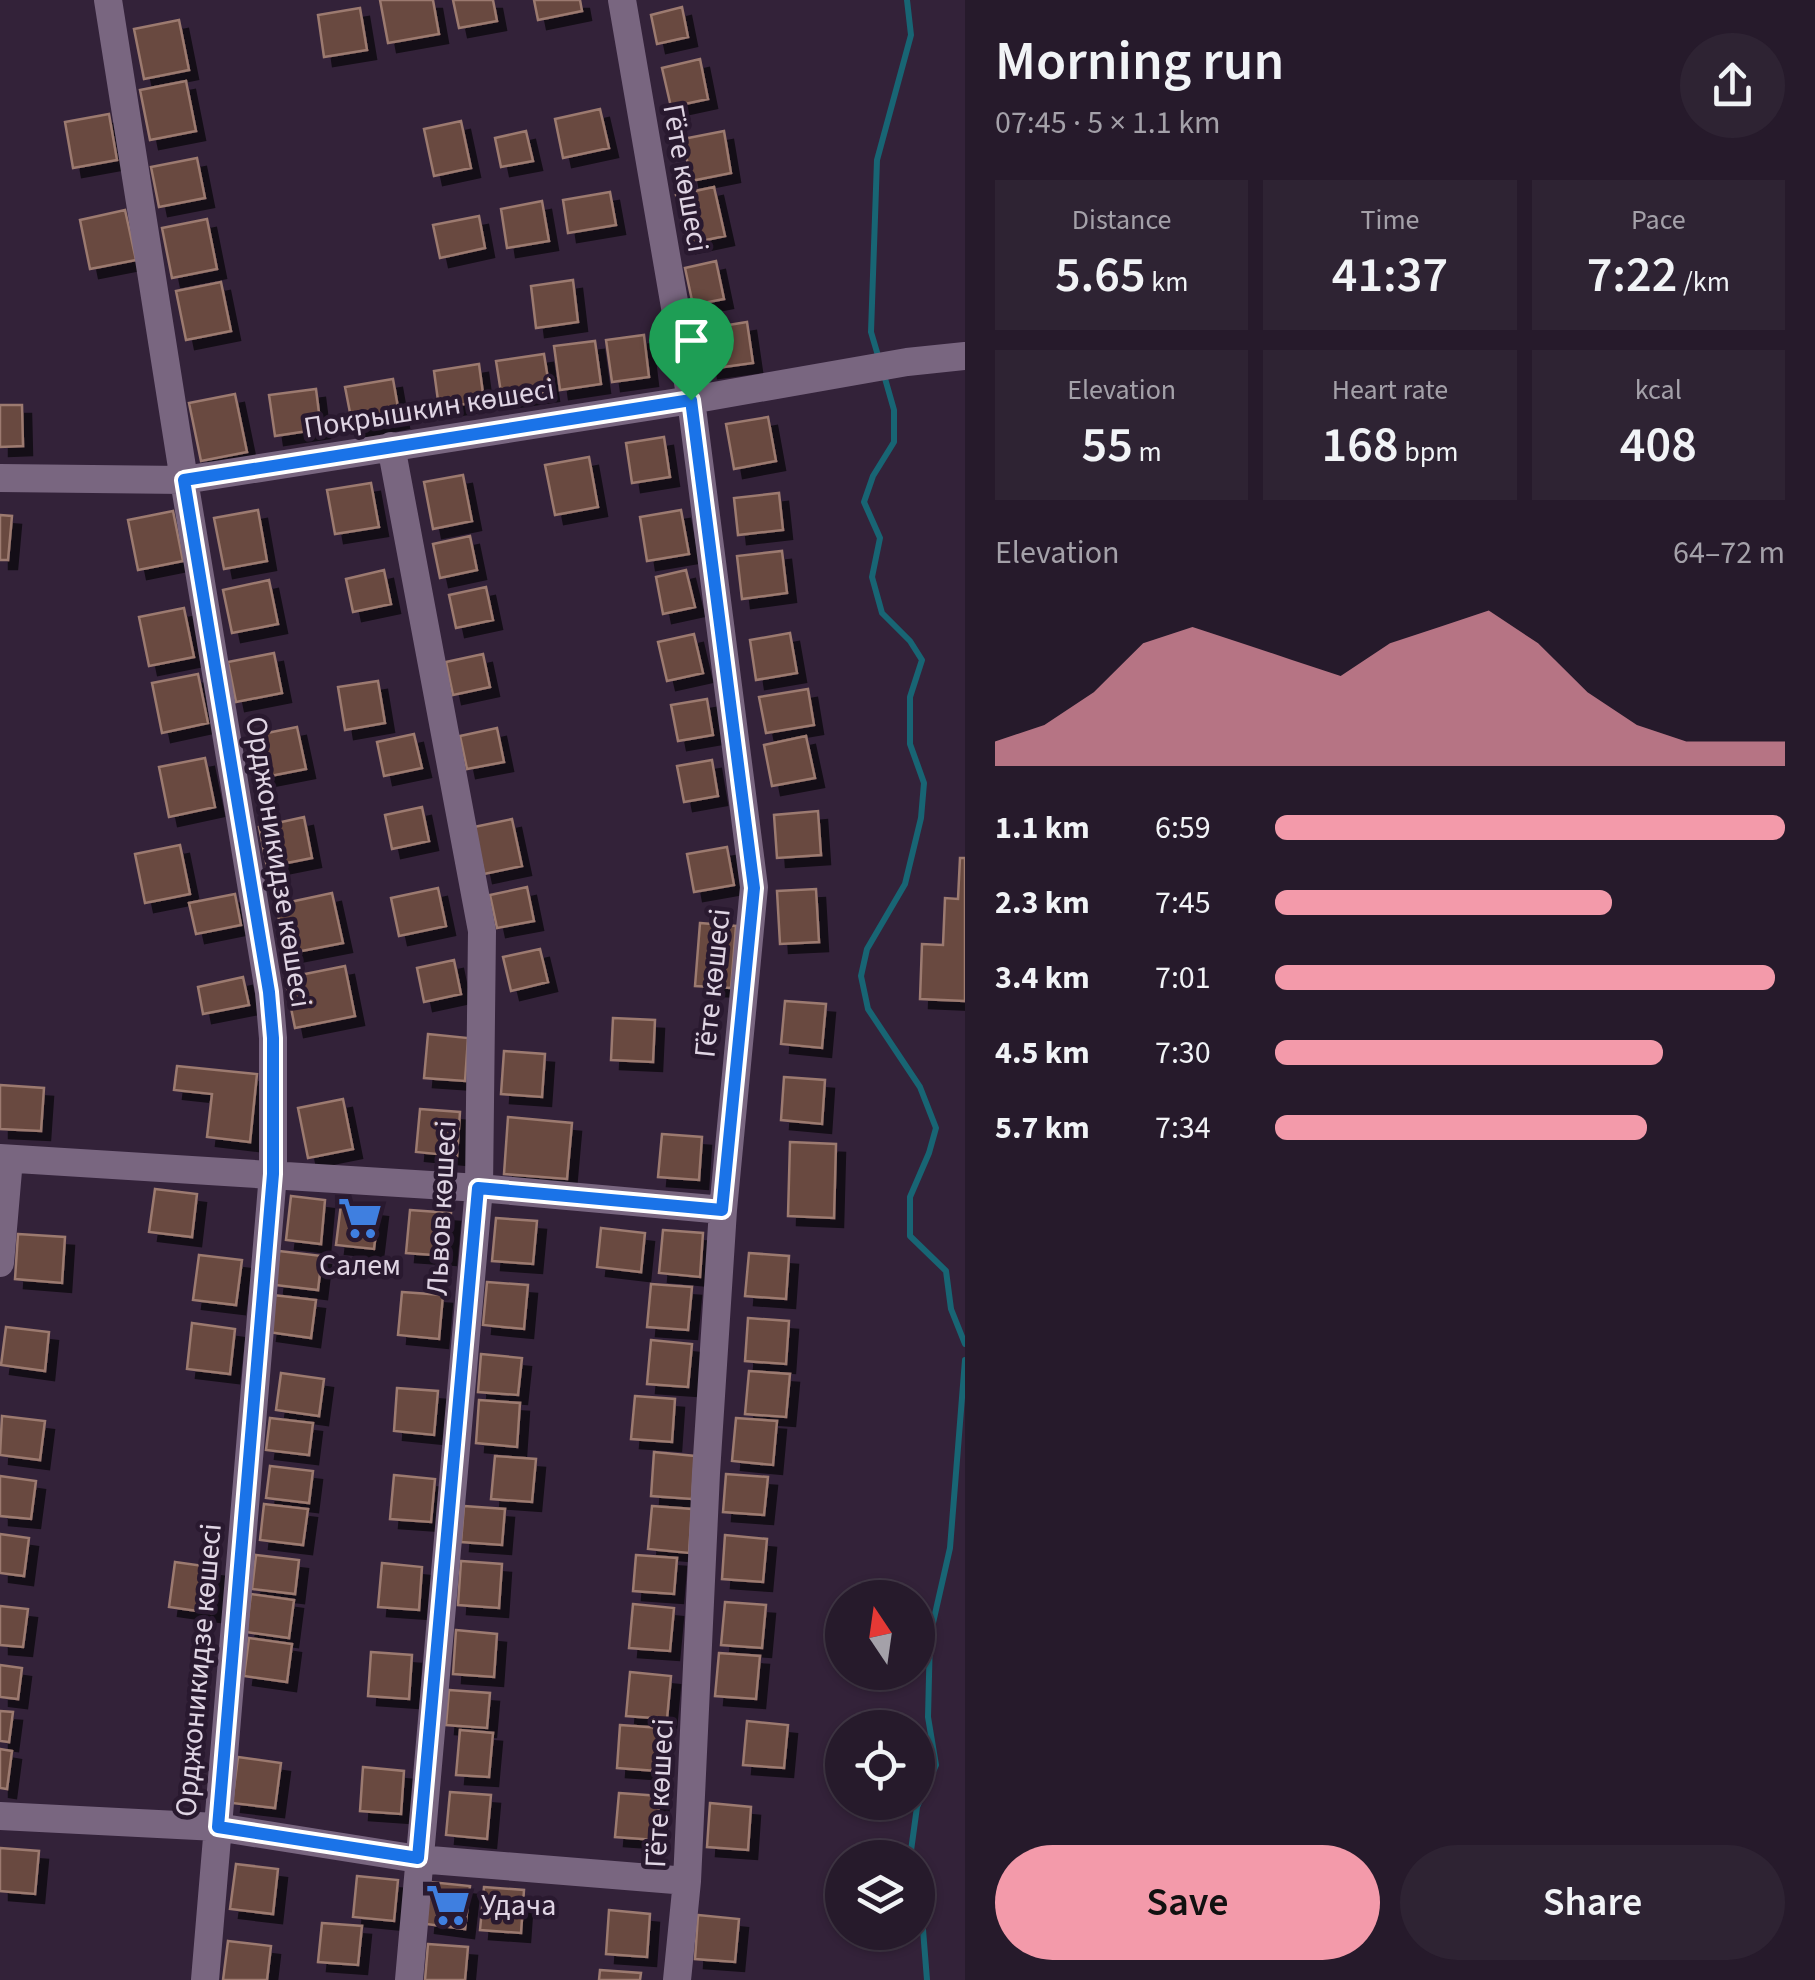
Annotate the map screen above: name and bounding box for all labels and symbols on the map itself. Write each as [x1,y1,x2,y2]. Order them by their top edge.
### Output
street label: Гёте көшесі [651,101,720,256]
pin [649,298,734,401]
street label: Покрышкин көшесі [301,367,558,450]
street label: Орджоникидзе көшесі [234,713,323,1011]
street label: Гёте көшесі [683,906,742,1060]
street label: Львов көшесі [415,1119,468,1297]
supermarket icon: Салем [336,1194,384,1242]
place label: Салем [319,1244,401,1287]
street label: Орджоникидзе көшесі [164,1522,233,1819]
north arrow [825,1580,935,1690]
street label: Гёте көшесі [634,1717,685,1869]
supermarket icon: Удача [424,1881,472,1929]
place label: Удача [481,1884,556,1927]

